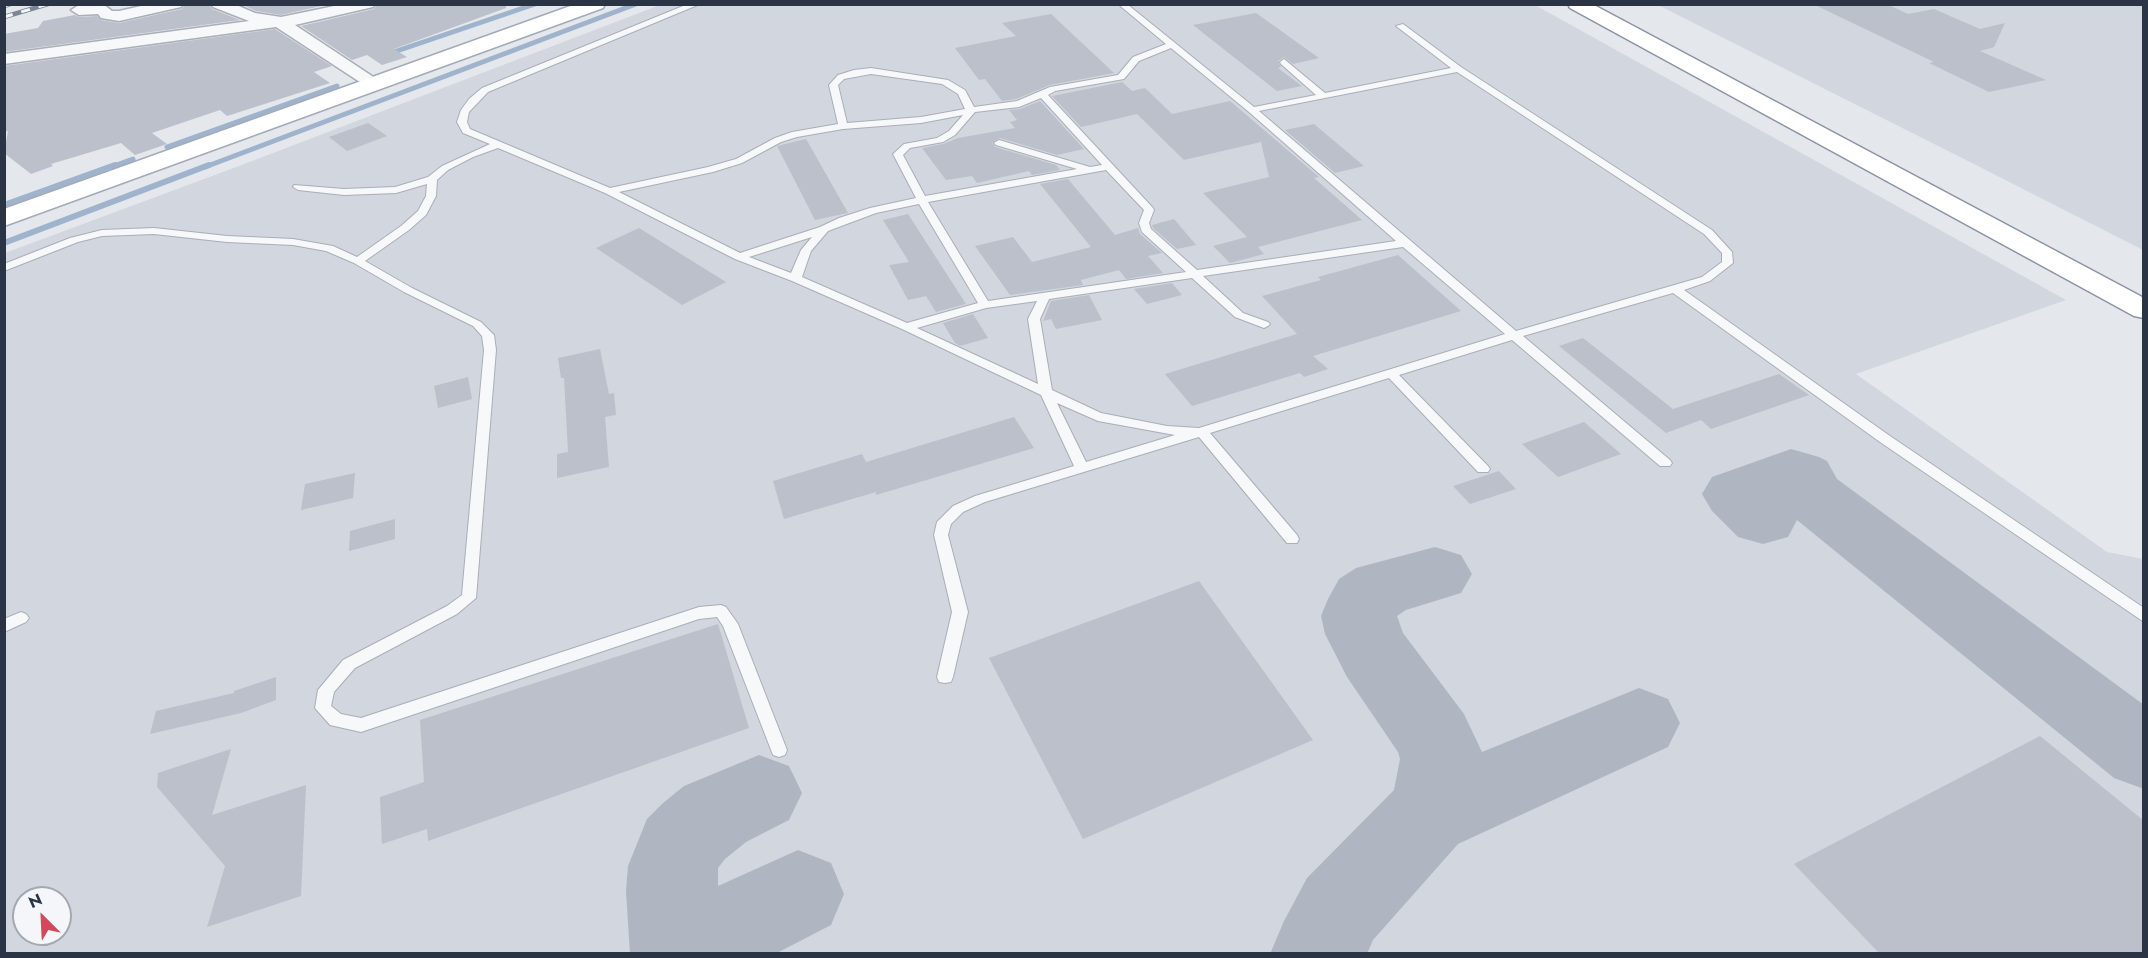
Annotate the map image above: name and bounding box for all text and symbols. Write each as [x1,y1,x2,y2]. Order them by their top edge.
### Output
north arrow [12,886,72,946]
text: N [25,888,46,914]

